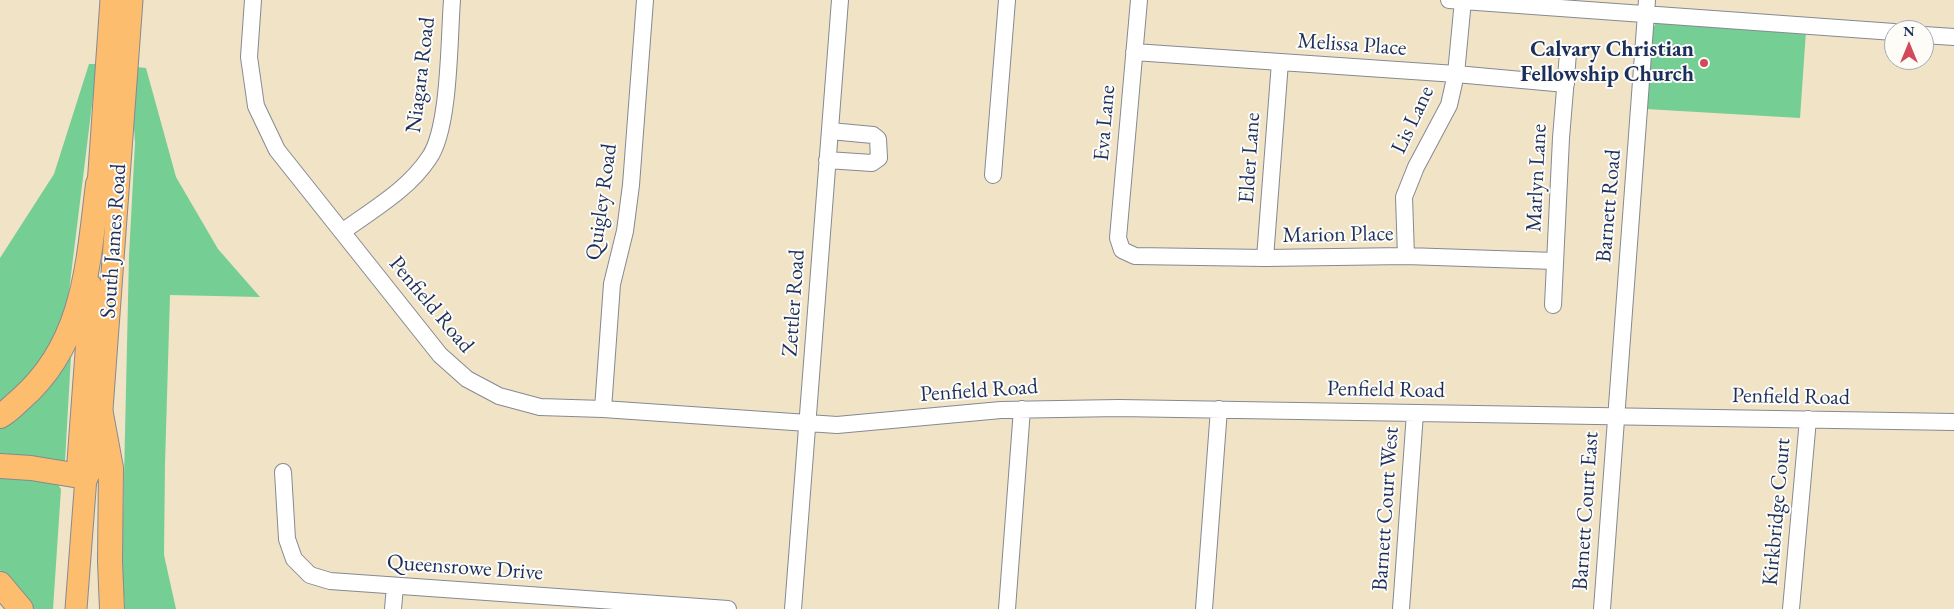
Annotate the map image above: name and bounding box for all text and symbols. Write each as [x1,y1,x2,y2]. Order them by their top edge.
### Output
street label: Niagara Road [401,16,441,134]
north arrow [1884,20,1934,70]
text: N [1903,22,1915,40]
street label: Melissa Place [1297,28,1407,62]
place label: Calvary Christian Fellowship Church [1520,37,1694,88]
marker: Calvary Christian Fellowship Church [1698,57,1710,69]
street label: Lis Lane [1386,82,1440,158]
street label: Eva Lane [1089,84,1121,162]
street label: Elder Lane [1234,112,1266,204]
street label: Marlyn Lane [1521,123,1553,233]
street label: Quigley Road [581,142,623,262]
street label: Barnett Road [1591,148,1627,264]
street label: South James Road [95,163,133,319]
street label: Marion Place [1282,221,1394,249]
street label: Zettler Road [777,249,811,357]
street label: Penfield Road [383,251,479,359]
street label: Penfield Road [919,374,1039,408]
street label: Penfield Road [1327,376,1445,404]
street label: Penfield Road [1732,383,1850,411]
street label: Barnett Court West [1367,426,1405,592]
street label: Barnett Court East [1567,431,1605,591]
street label: Kirkbridge Court [1757,437,1797,587]
street label: Queensrowe Drive [386,549,544,587]

